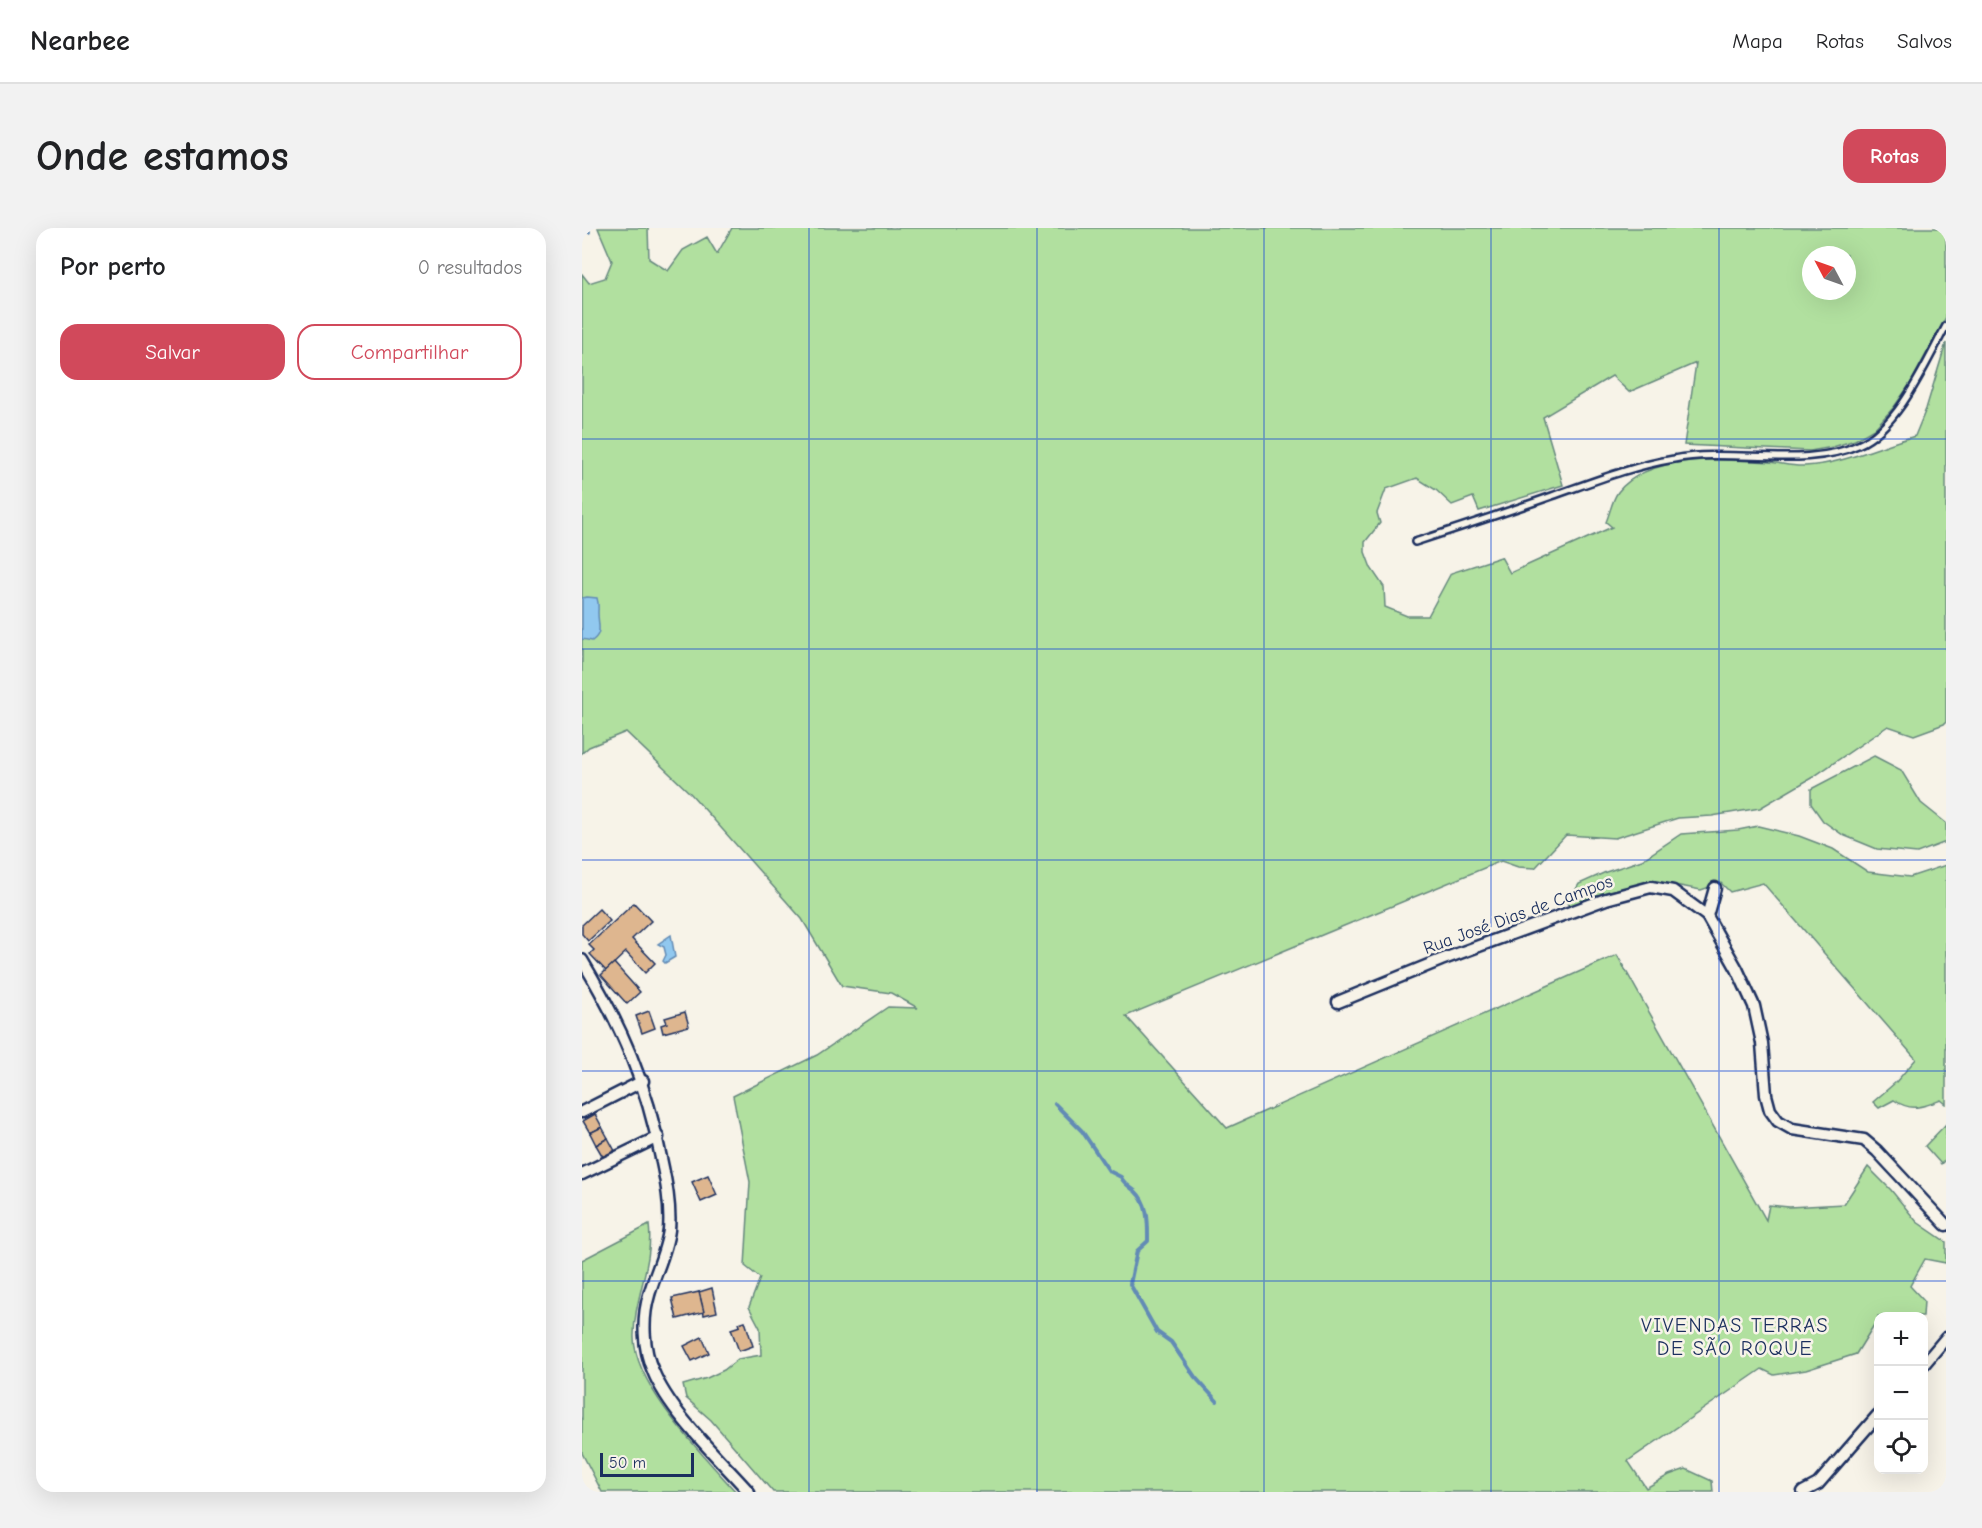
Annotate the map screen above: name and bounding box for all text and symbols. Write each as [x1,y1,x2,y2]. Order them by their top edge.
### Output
text: Nearbee [30,25,130,57]
text: Mapa [1732,29,1783,53]
text: Rotas [1816,29,1864,53]
text: Salvos [1897,29,1952,53]
button: Rotas [1843,129,1946,183]
text: Onde estamos [36,132,289,181]
north arrow [1802,246,1856,300]
text: Por perto [60,252,166,282]
text: 0 resultados [418,256,522,279]
button: Salvar [60,324,285,380]
button: Compartilhar [297,324,522,380]
street label: Rua José Dias de Campos [1421,871,1615,959]
map controls [1874,1312,1928,1474]
button: + [1874,1312,1928,1366]
district label: VIVENDAS TERRAS DE SÃO ROQUE [1641,1314,1829,1360]
button: − [1874,1366,1928,1420]
button: locate [1874,1420,1928,1474]
scale bar [600,1450,694,1478]
text: 50 m [609,1454,646,1472]

